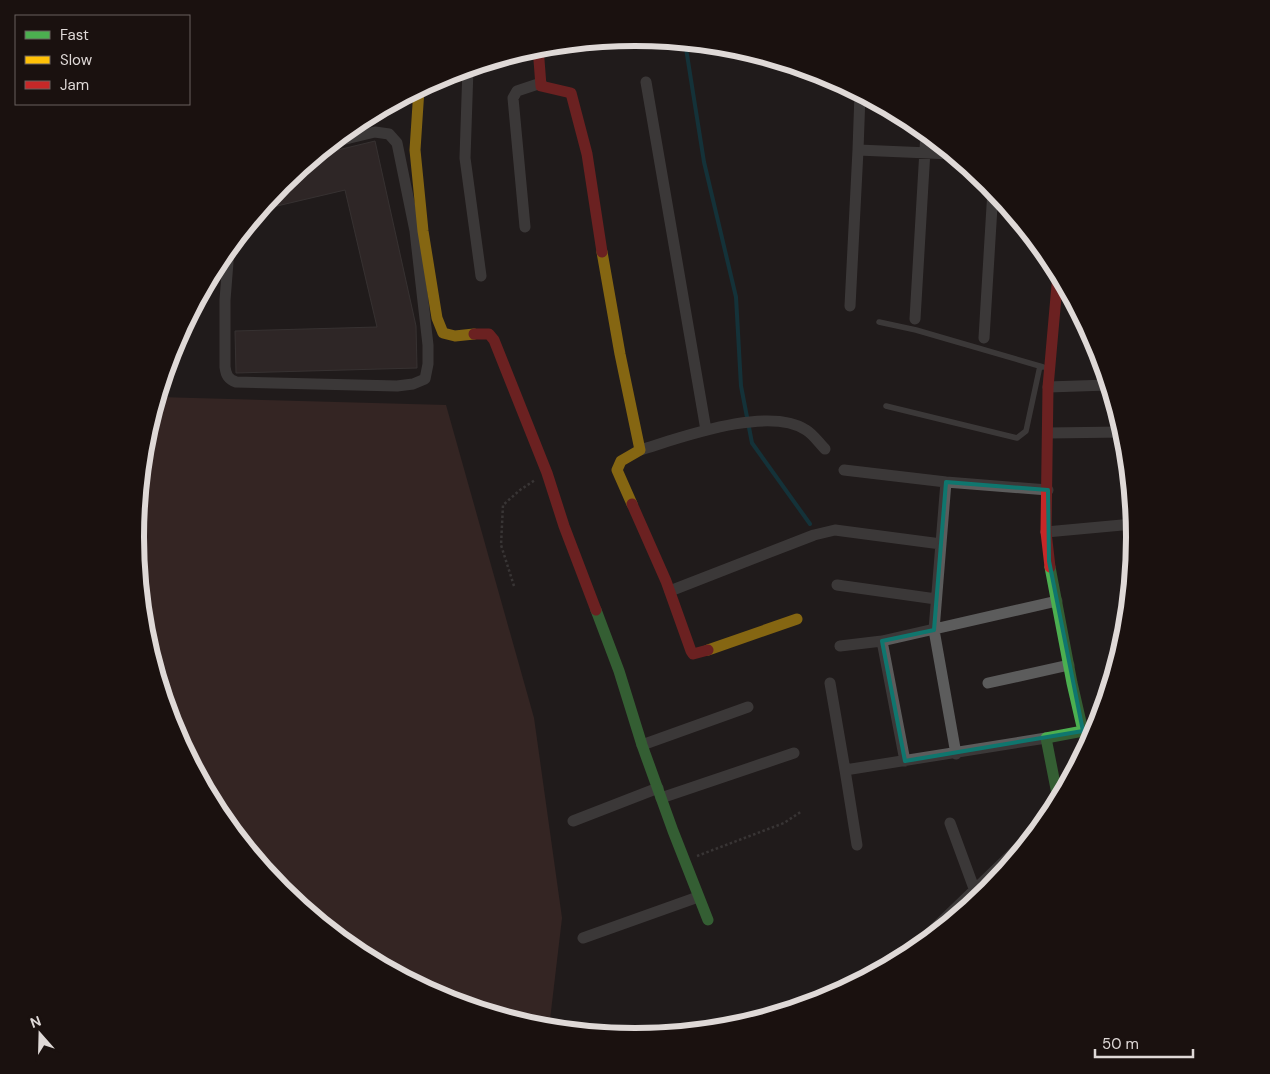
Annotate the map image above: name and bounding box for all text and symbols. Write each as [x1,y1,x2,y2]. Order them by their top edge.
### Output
legend [15,15,190,105]
text: Fast [60,25,89,45]
text: Slow [60,50,93,70]
text: Jam [60,75,89,95]
north arrow [15,1009,65,1059]
text: N [28,1012,43,1032]
scale bar [1095,1026,1192,1058]
text: 50 m [1102,1034,1139,1054]

